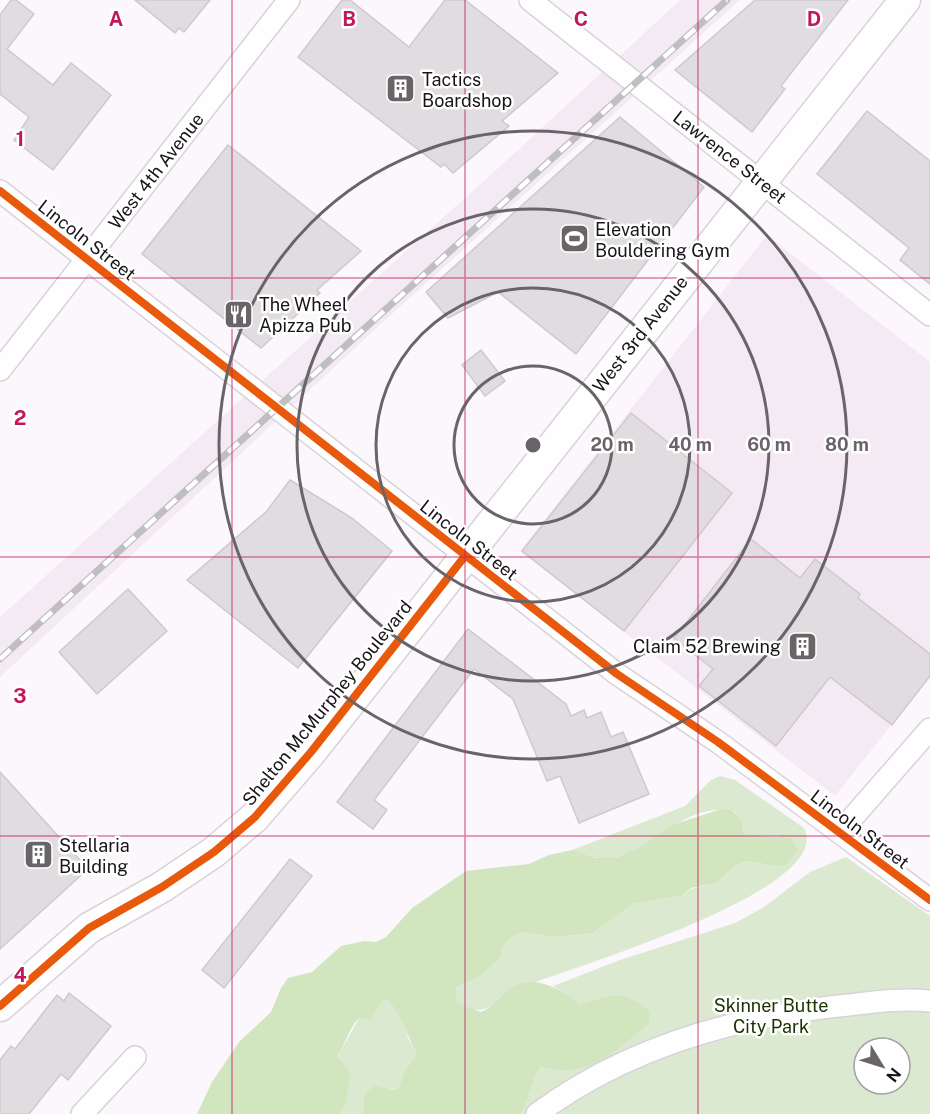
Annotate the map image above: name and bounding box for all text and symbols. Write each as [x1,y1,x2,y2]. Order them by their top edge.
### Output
text: A [109,7,123,31]
text: B [342,7,356,31]
text: C [574,7,588,31]
text: D [807,7,821,31]
place label: Tactics Boardshop [422,69,512,111]
building icon: Tactics Boardshop [385,73,417,105]
street label: Lawrence Street [669,106,791,208]
street label: West 4th Avenue [104,109,208,233]
text: 1 [16,127,24,151]
street label: Lincoln Street [34,195,140,285]
place label: Elevation Bouldering Gym [595,219,730,261]
sports icon: Elevation Bouldering Gym [558,223,590,255]
street label: West 3rd Avenue [588,272,692,396]
place label: The Wheel Apizza Pub [259,294,352,336]
restaurant icon: The Wheel Apizza Pub [222,298,254,330]
text: 2 [14,406,26,430]
text: 20 m [590,434,634,455]
text: 40 m [668,434,712,455]
text: 60 m [747,434,791,455]
text: 80 m [825,434,869,455]
centre of rings [523,435,543,455]
street label: Lincoln Street [416,495,522,585]
street label: Shelton McMurphey Boulevard [238,596,416,810]
building icon: Claim 52 Brewing [786,630,818,662]
place label: Claim 52 Brewing [633,636,781,657]
text: 3 [13,684,27,708]
street label: Lincoln Street [807,785,913,873]
place label: Stellaria Building [59,835,130,877]
building icon: Stellaria Building [22,839,54,871]
text: 4 [13,963,27,987]
park label: Skinner Butte City Park [714,995,828,1037]
north arrow [852,1036,912,1096]
text: N [882,1064,905,1086]

